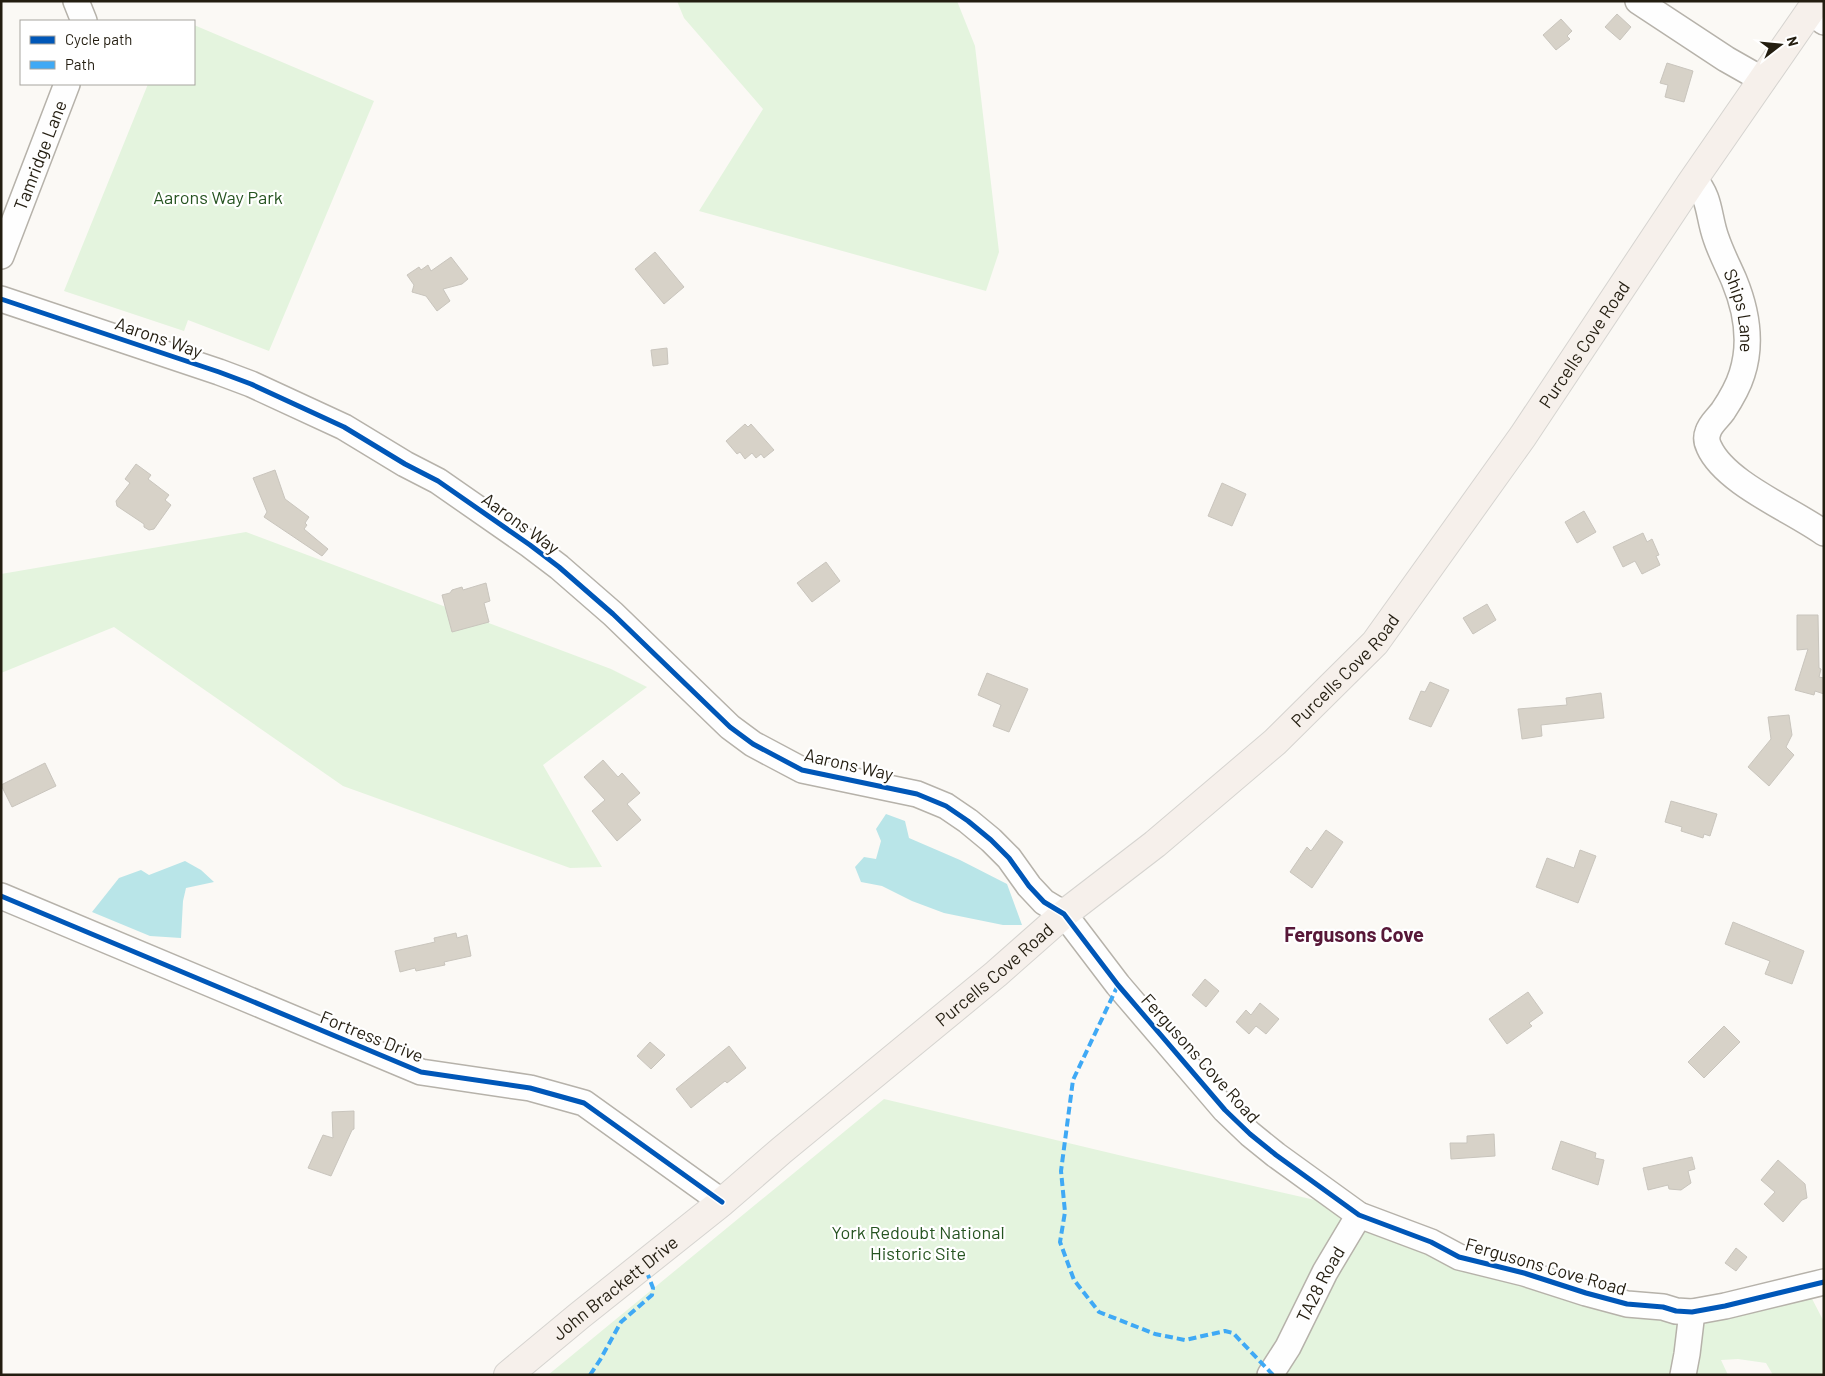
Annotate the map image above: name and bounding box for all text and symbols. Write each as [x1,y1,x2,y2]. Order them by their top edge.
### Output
legend [20,20,195,85]
north arrow [1755,20,1805,70]
text: Cycle path [65,30,132,48]
text: N [1784,34,1802,48]
text: Path [65,55,95,73]
street label: Tamridge Lane [9,97,71,214]
park label: Aarons Way Park [153,186,283,208]
street label: Ships Lane [1719,265,1758,353]
street label: Purcells Cove Road [1534,277,1634,412]
street label: Aarons Way [113,312,205,362]
street label: Aarons Way [478,487,564,559]
street label: Purcells Cove Road [1286,609,1403,731]
street label: Aarons Way [802,743,896,785]
street label: Purcells Cove Road [931,918,1057,1031]
district label: Fergusons Cove [1284,922,1424,946]
street label: Fergusons Cove Road [1137,989,1265,1127]
street label: Fortress Drive [317,1005,427,1067]
park label: York Redoubt National Historic Site [831,1221,1005,1264]
street label: John Brackett Drive [548,1231,682,1345]
street label: Fergusons Cove Road [1463,1232,1629,1300]
street label: TA28 Road [1291,1242,1349,1326]

